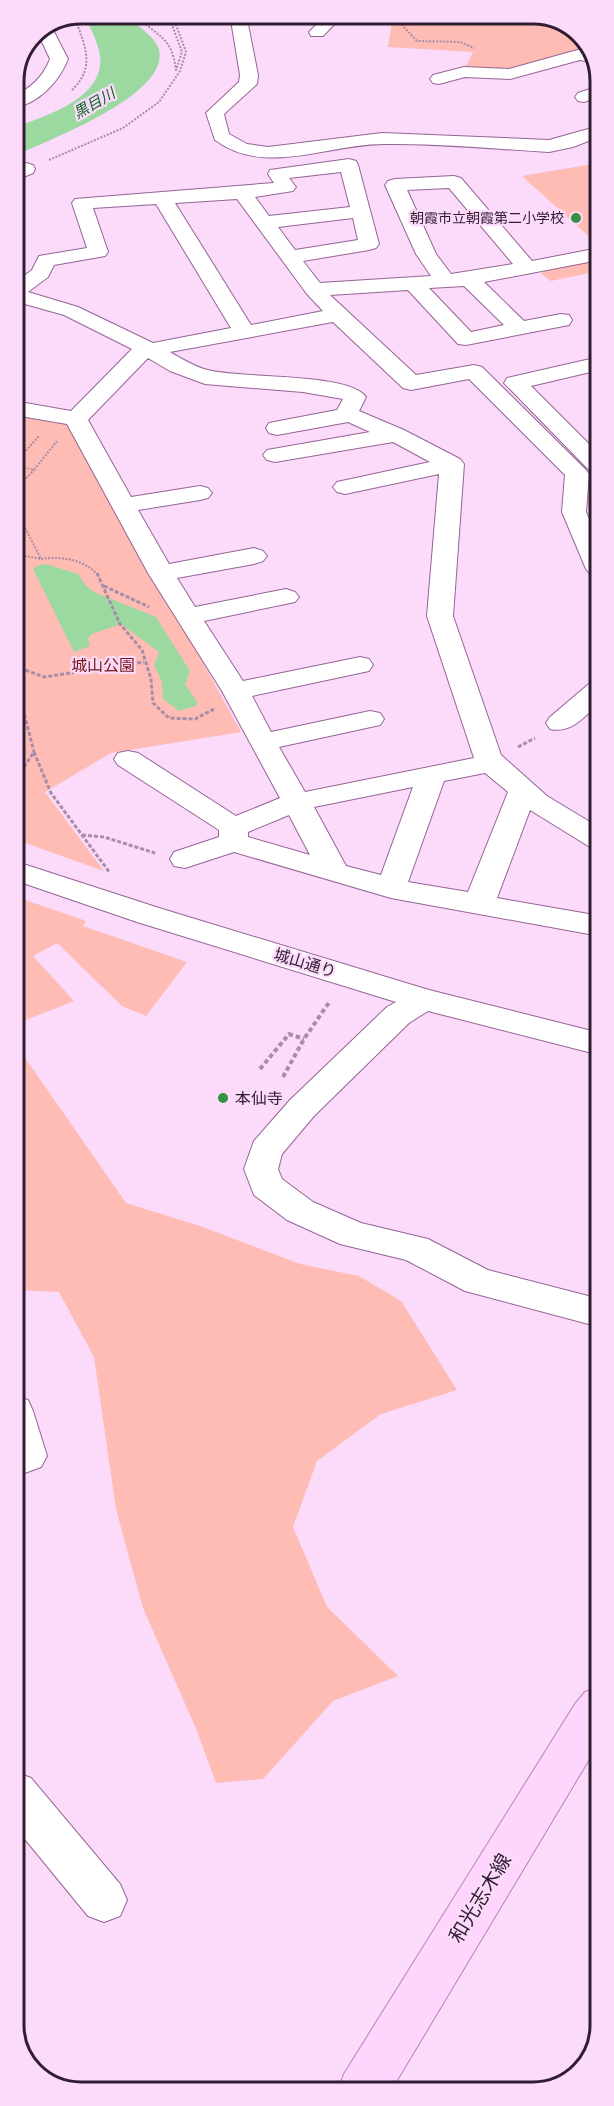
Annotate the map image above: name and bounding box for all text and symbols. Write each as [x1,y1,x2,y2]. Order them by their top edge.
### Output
water label: 黒目川 [70,83,120,122]
place label: 朝霞市立朝霞第二小学校 [410,209,564,227]
marker: 朝霞市立朝霞第二小学校 [569,211,583,225]
park label: 城山公園 [71,656,135,675]
street label: 城山通り [272,945,338,981]
place label: 本仙寺 [235,1089,283,1108]
marker: 本仙寺 [216,1091,230,1105]
street label: 和光志木線 [444,1849,516,1947]

